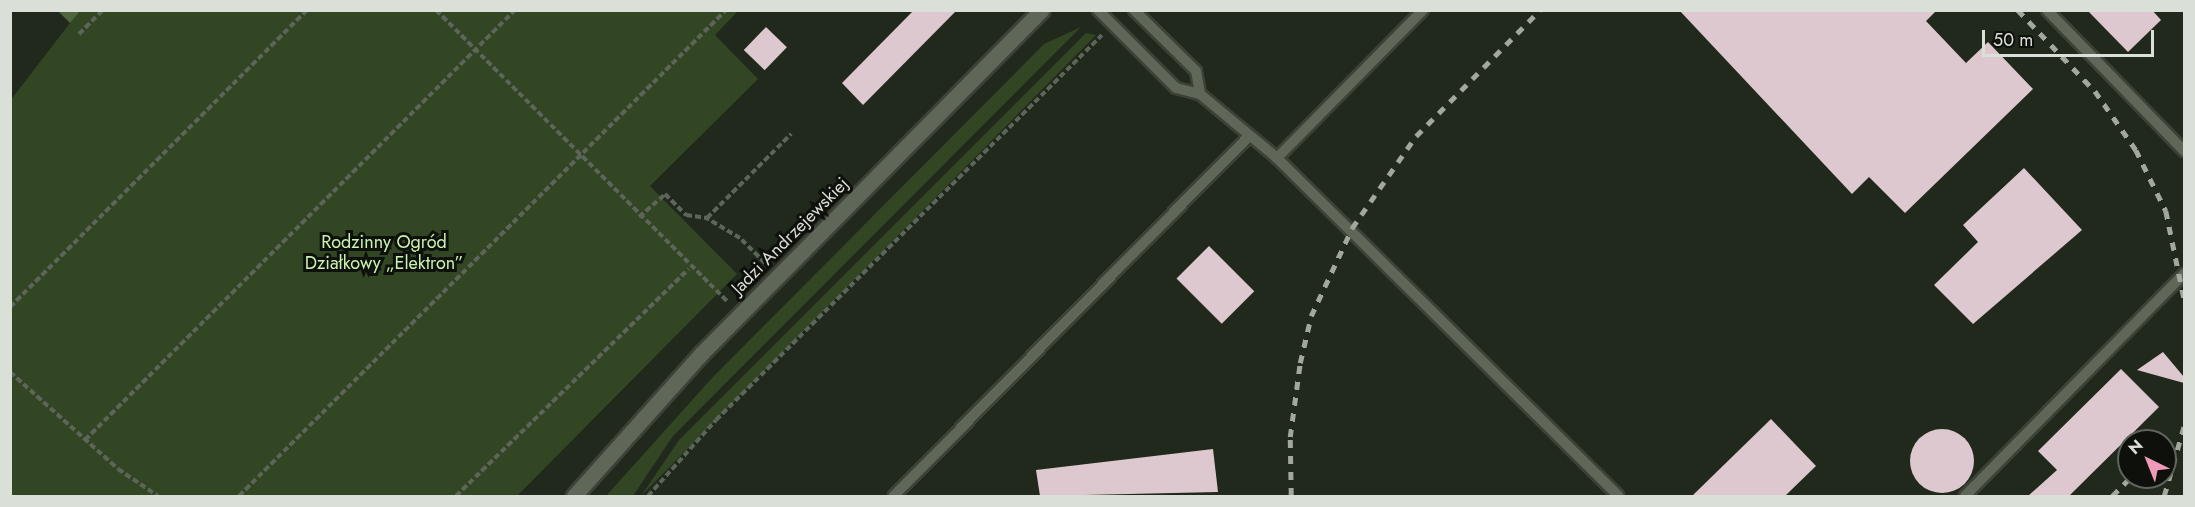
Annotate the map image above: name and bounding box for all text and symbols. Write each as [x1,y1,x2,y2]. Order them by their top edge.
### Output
scale bar [1985,18,2158,56]
text: 50 m [1993,27,2033,53]
street label: Jadzi Andrzejewskiej [727,173,853,299]
park label: Rodzinny Ogród Działkowy „Elektron” [305,232,463,274]
north arrow [2117,429,2177,489]
text: N [2123,434,2148,460]

